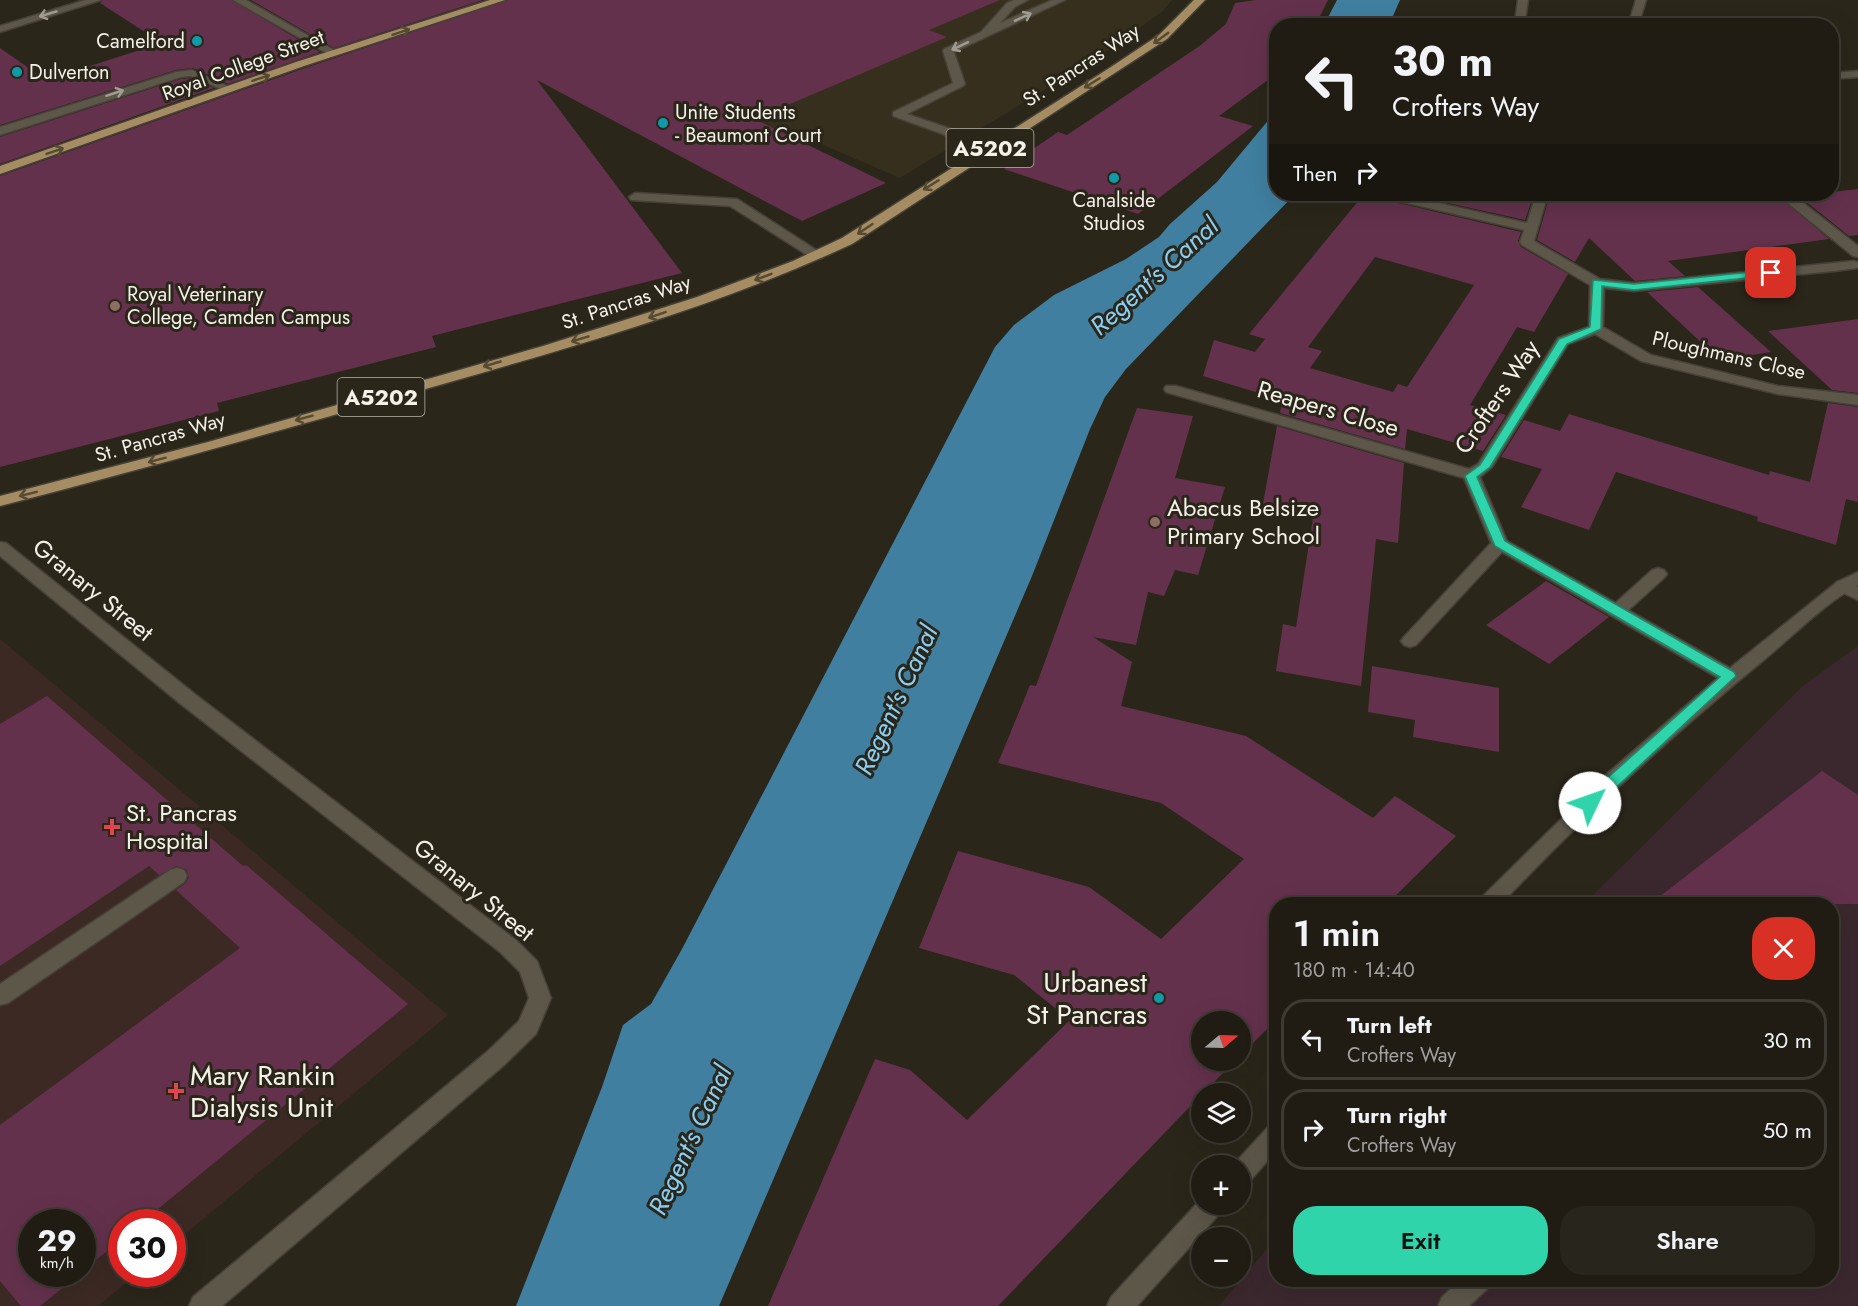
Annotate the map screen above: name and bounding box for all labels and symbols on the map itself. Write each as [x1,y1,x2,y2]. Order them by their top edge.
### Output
one-way arrow [39,9,58,20]
one-way arrow [1013,11,1031,23]
street label: St. Pancras Way [1017,17,1146,114]
street label: Royal College Street [158,23,328,108]
one-way arrow [391,26,410,37]
place label: Camelford [96,27,185,56]
one-way arrow [1153,32,1169,44]
marker: Camelford [190,34,204,48]
one-way arrow [951,40,969,52]
place label: Dulverton [29,58,110,87]
marker: Dulverton [10,65,24,79]
one-way arrow [251,72,270,83]
one-way arrow [1084,78,1101,90]
one-way arrow [105,87,124,98]
place label: Unite Students - Beaumont Court [675,98,822,150]
marker: Unite Students - Beaumont Court [656,116,670,130]
road number: A5202 [946,129,1034,167]
one-way arrow [45,145,64,156]
marker: Canalside Studios [1107,171,1121,185]
one-way arrow [923,180,940,192]
place label: Canalside Studios [1073,186,1156,238]
water label: Regent's Canal [1081,207,1228,344]
one-way arrow [858,223,874,235]
pin [1745,247,1796,298]
street label: St. Pancras Way [558,268,695,337]
one-way arrow [754,272,773,283]
place label: Royal Veterinary College, Camden Campus [127,280,350,332]
marker: Royal Veterinary College, Camden Campus [108,299,122,313]
one-way arrow [648,311,667,322]
street label: Ploughmans Close [1650,324,1808,387]
street label: Crofters Way [1445,332,1548,461]
one-way arrow [571,334,590,345]
one-way arrow [483,359,502,371]
street label: Reapers Close [1253,372,1403,445]
road number: A5202 [338,378,424,416]
street label: St. Pancras Way [92,405,229,470]
one-way arrow [295,413,314,424]
one-way arrow [148,455,167,466]
one-way arrow [18,489,37,501]
place label: Abacus Belsize Primary School [1167,490,1320,553]
marker: Abacus Belsize Primary School [1148,515,1162,529]
street label: Granary Street [25,530,161,649]
water label: Regent's Canal [845,618,948,781]
position arrow [1558,771,1622,835]
place label: St. Pancras Hospital [126,795,237,858]
marker: St. Pancras Hospital [103,818,121,836]
street label: Granary Street [406,830,542,949]
place label: Urbanest St Pancras [1026,962,1147,1035]
marker: Urbanest St Pancras [1152,991,1166,1005]
north arrow [1191,1011,1251,1071]
place label: Mary Rankin Dialysis Unit [190,1055,335,1128]
water label: Regent's Canal [639,1058,742,1221]
marker: Mary Rankin Dialysis Unit [167,1082,185,1100]
speed limit sign: 30 [108,1209,186,1287]

